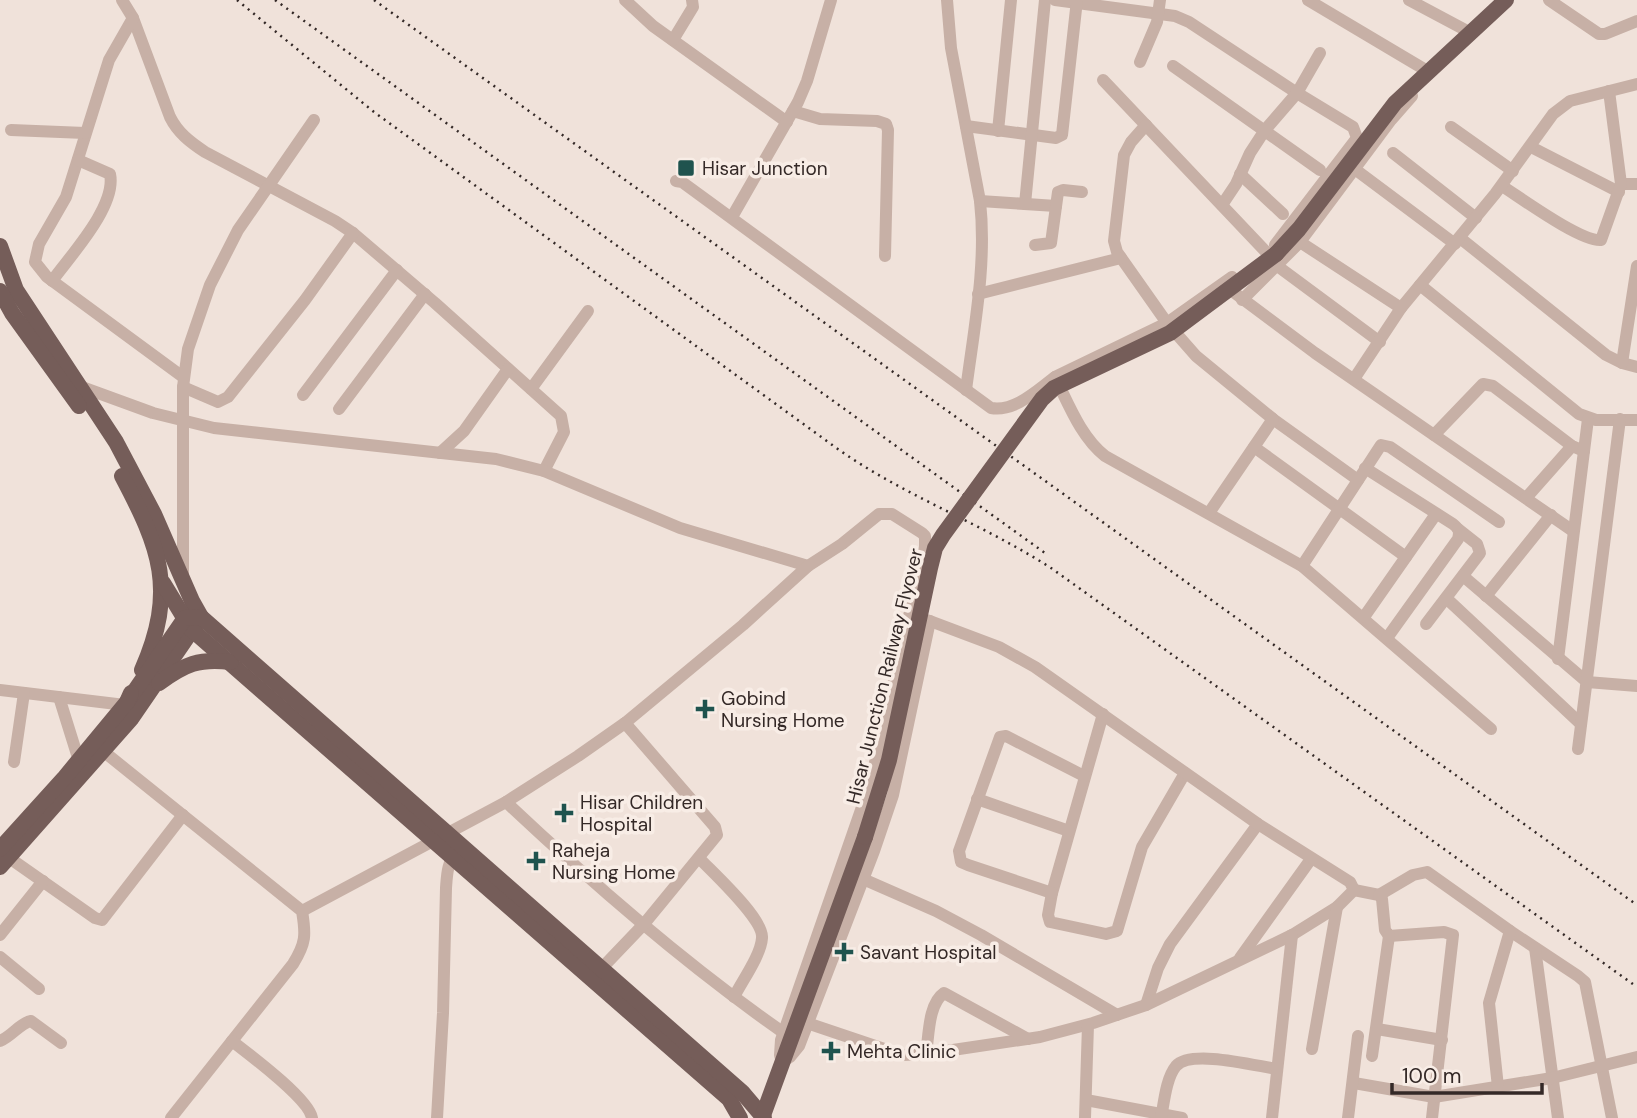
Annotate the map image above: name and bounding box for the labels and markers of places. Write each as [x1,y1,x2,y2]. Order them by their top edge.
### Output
place label: Hisar Junction [702,156,828,181]
marker: Hisar Junction [676,158,696,178]
place label: Gobind Nursing Home [721,686,845,733]
marker: Gobind Nursing Home [695,699,715,719]
place label: Hisar Children Hospital [580,790,703,837]
marker: Hisar Children Hospital [554,803,574,823]
place label: Raheja Nursing Home [552,838,676,885]
marker: Raheja Nursing Home [526,851,546,871]
place label: Savant Hospital [860,940,997,965]
marker: Savant Hospital [834,942,854,962]
place label: Mehta Clinic [847,1039,956,1064]
marker: Mehta Clinic [821,1041,841,1061]

